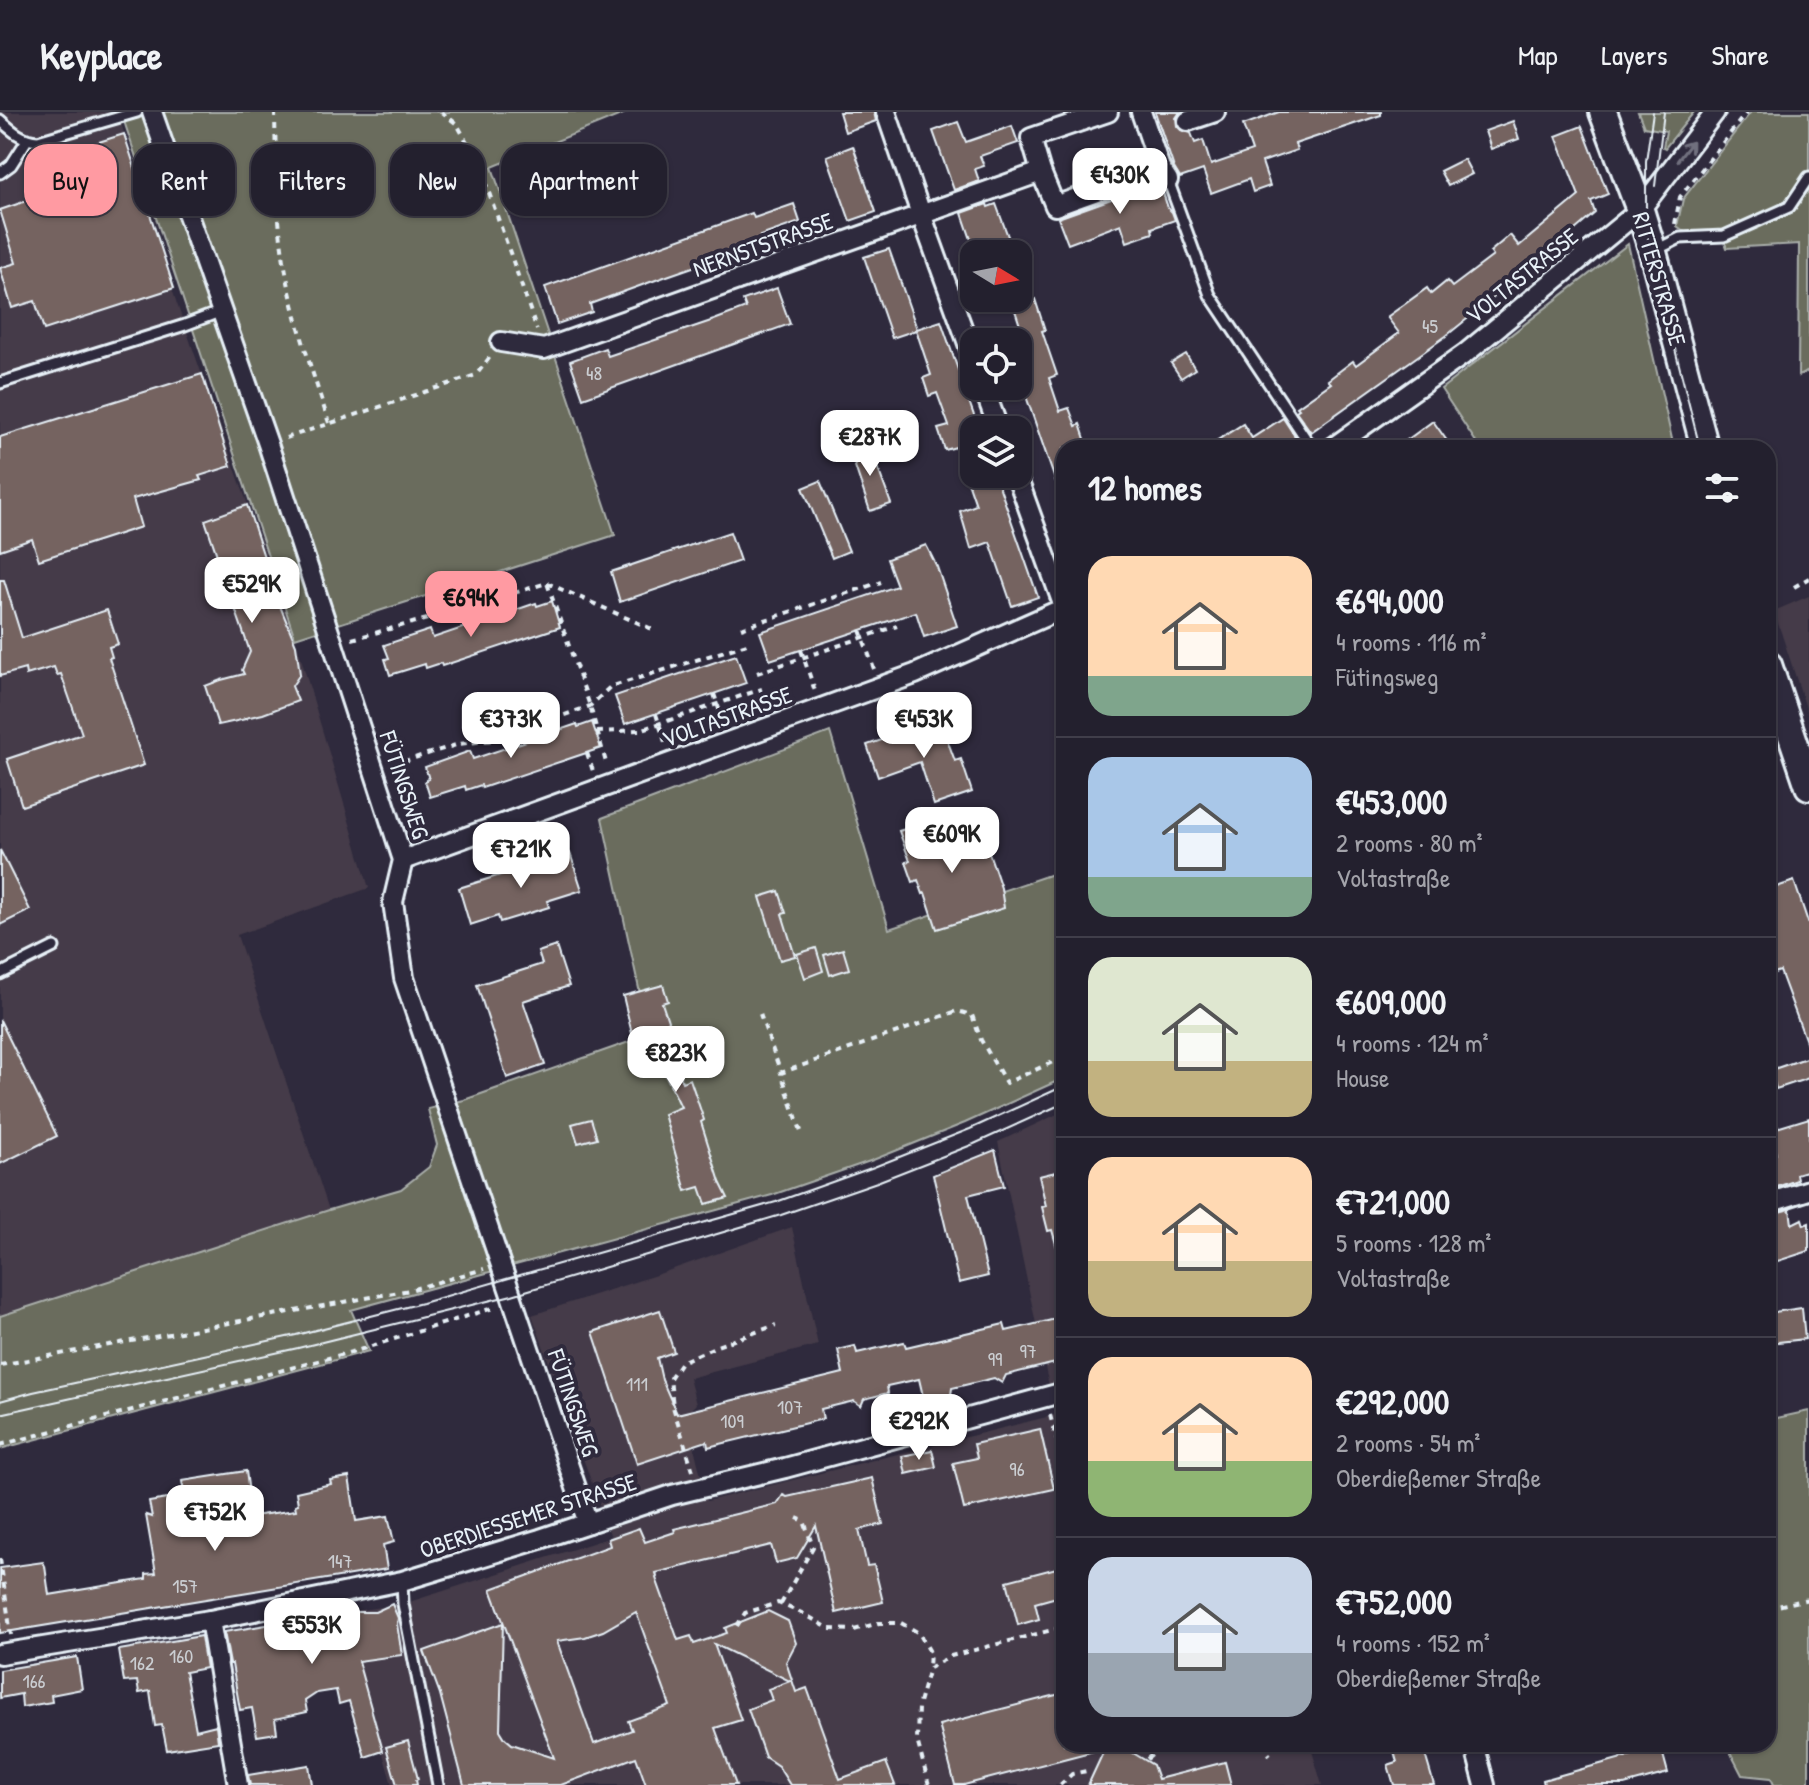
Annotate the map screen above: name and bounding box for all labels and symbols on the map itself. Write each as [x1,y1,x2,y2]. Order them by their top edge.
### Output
one-way arrow [1677,141,1694,162]
pin: €430K [1064,148,1176,216]
street label: NERNSTSTRASSE [688,204,837,284]
street label: RITTERSTRASSE [1626,208,1694,350]
street label: VOLTASTRASSE [1458,220,1585,331]
north arrow [960,240,1032,312]
house number: 45 [1422,312,1439,339]
house number: 48 [586,359,602,386]
pin: €287K [814,410,926,478]
pin: €529K [196,557,308,625]
pin: €694K [415,571,527,639]
street label: VOLTASTRASSE [657,678,796,754]
pin: €373K [455,692,567,760]
pin: €453K [868,692,980,760]
street label: FÜTINGSWEG [372,726,438,843]
pin: €609K [896,807,1008,875]
pin: €721K [465,822,577,890]
pin: €823K [620,1026,732,1094]
house number: 97 [1019,1337,1037,1364]
street label: FÜTINGSWEG [540,1344,607,1461]
house number: 99 [988,1345,1002,1372]
house number: 111 [626,1370,648,1397]
house number: 107 [777,1393,803,1420]
pin: €292K [863,1394,975,1462]
house number: 109 [720,1407,744,1434]
house number: 96 [1009,1455,1025,1482]
street label: OBERDIESSEMER STRASSE [415,1465,641,1565]
pin: €752K [159,1485,271,1553]
house number: 147 [328,1547,352,1574]
house number: 157 [172,1572,198,1599]
pin: €553K [256,1598,368,1666]
house number: 160 [169,1642,193,1669]
house number: 162 [130,1649,155,1676]
house number: 166 [22,1667,46,1694]

